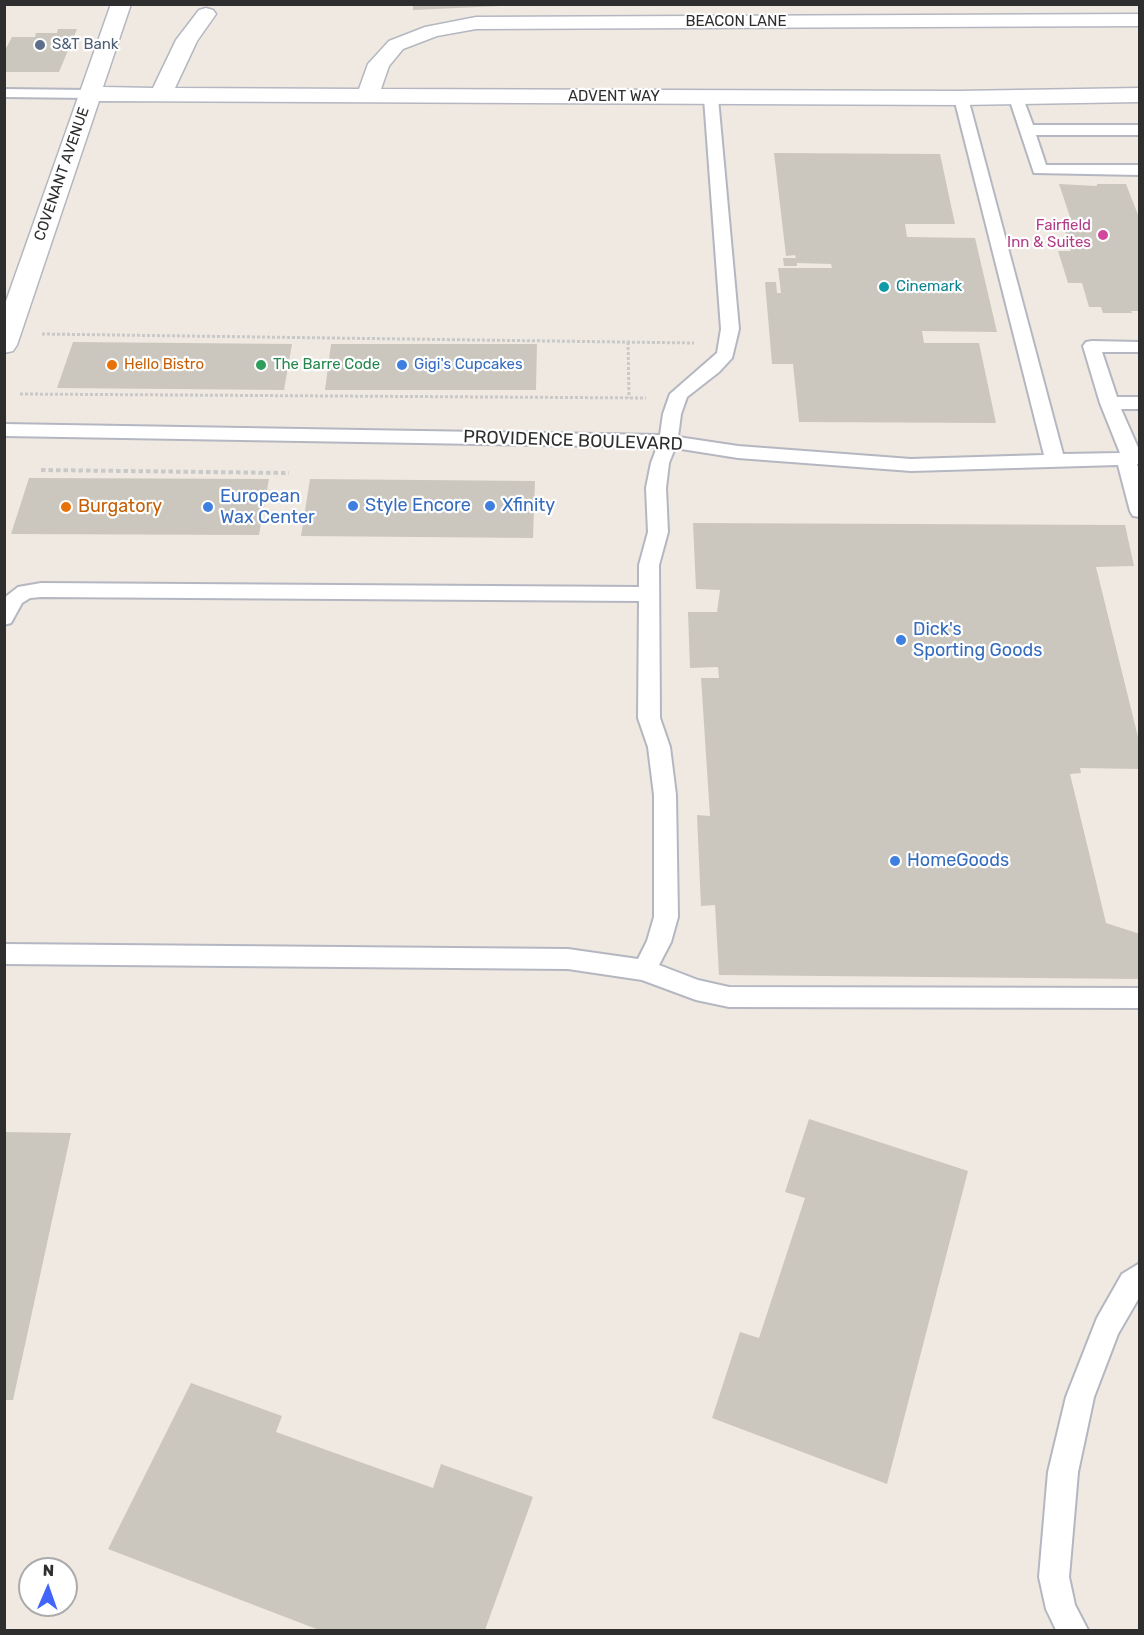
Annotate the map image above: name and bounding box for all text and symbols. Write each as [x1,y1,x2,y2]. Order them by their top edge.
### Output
street label: BEACON LANE [685,13,787,31]
place label: S&T Bank [52,36,119,54]
marker: S&T Bank [33,38,47,52]
street label: ADVENT WAY [568,88,660,106]
street label: COVENANT AVENUE [31,105,93,243]
place label: Fairfield Inn & Suites [1007,217,1091,252]
marker: Fairfield Inn & Suites [1096,228,1110,242]
place label: Cinemark [896,278,962,296]
marker: Cinemark [877,280,891,294]
place label: Hello Bistro [124,356,204,374]
place label: The Barre Code [273,356,380,374]
place label: Gigi's Cupcakes [414,356,523,374]
marker: Hello Bistro [105,358,119,372]
marker: The Barre Code [254,358,268,372]
marker: Gigi's Cupcakes [395,358,409,372]
street label: PROVIDENCE BOULEVARD [463,426,683,456]
place label: European Wax Center [220,486,315,528]
place label: Style Encore [365,495,471,517]
place label: Xfinity [502,495,555,517]
place label: Burgatory [78,496,162,518]
marker: Style Encore [346,499,360,513]
marker: Xfinity [483,499,497,513]
marker: Burgatory [59,500,73,514]
marker: European Wax Center [201,500,215,514]
place label: Dick's Sporting Goods [913,619,1042,662]
marker: Dick's Sporting Goods [894,633,908,647]
place label: HomeGoods [907,850,1009,872]
marker: HomeGoods [888,854,902,868]
north arrow [18,1557,78,1617]
text: N [42,1561,55,1580]

